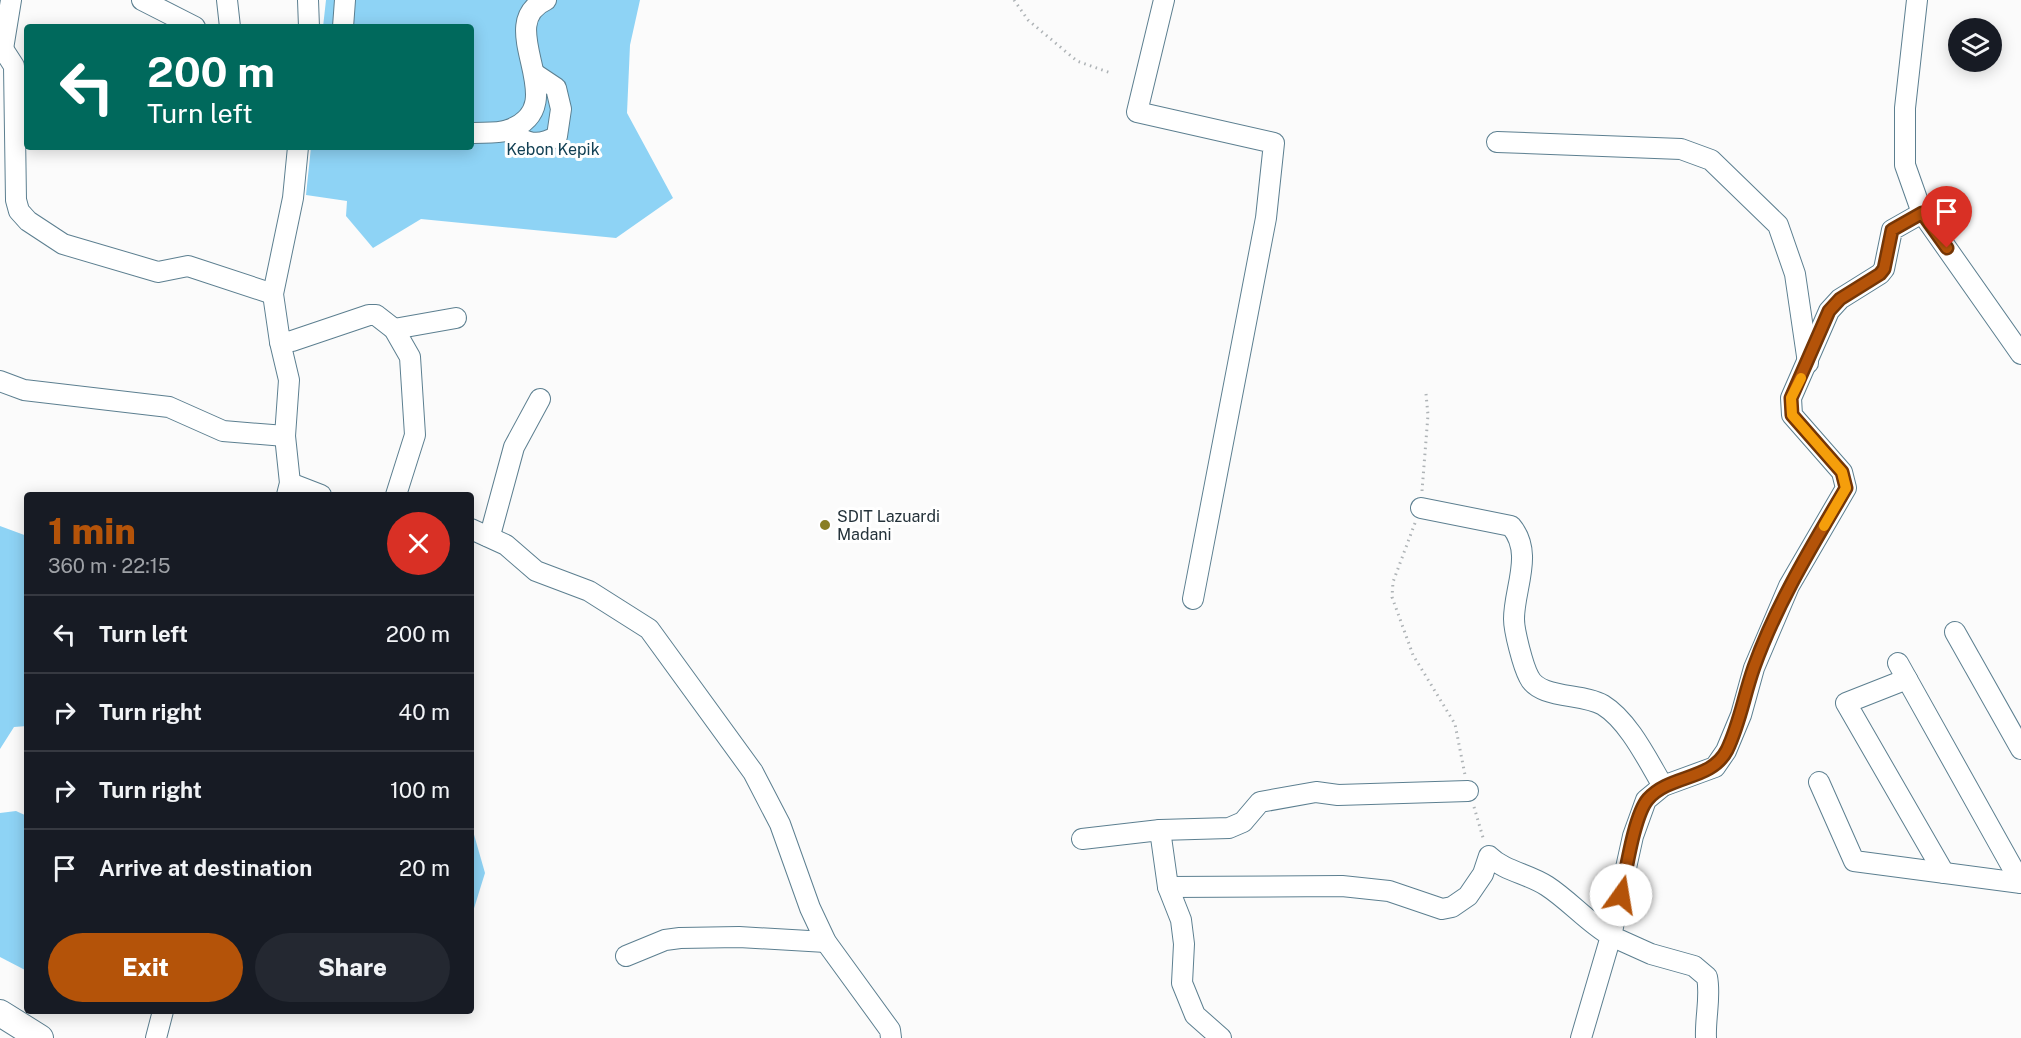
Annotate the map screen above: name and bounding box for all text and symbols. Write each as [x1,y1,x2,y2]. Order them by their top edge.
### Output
map controls [1948,18,2002,72]
button: layers [1948,18,2002,72]
text: 200 m [147,47,275,96]
icon: left [48,48,126,126]
text: Turn left [147,97,253,129]
park label: Kebon Kepik [506,140,600,159]
pin [1921,186,1972,248]
icon: arrive [1930,195,1963,228]
place label: SDIT Lazuardi Madani [837,507,940,544]
text: 1 min [48,510,136,552]
button: close [387,512,450,575]
marker: SDIT Lazuardi Madani [818,518,832,532]
text: 360 m · 22:15 [48,554,171,578]
icon: left [48,618,81,651]
text: Turn left [99,621,188,647]
text: 200 m [386,621,450,647]
icon: right [48,696,81,729]
text: Turn right [99,699,202,725]
text: 40 m [398,699,450,725]
icon: right [48,774,81,807]
text: Turn right [99,777,202,803]
text: 100 m [390,777,450,803]
icon: arrive [48,852,81,885]
text: Arrive at destination [99,855,312,881]
text: 20 m [399,855,450,881]
position arrow [1589,863,1653,927]
button: Exit [48,933,243,1002]
button: Share [255,933,450,1002]

